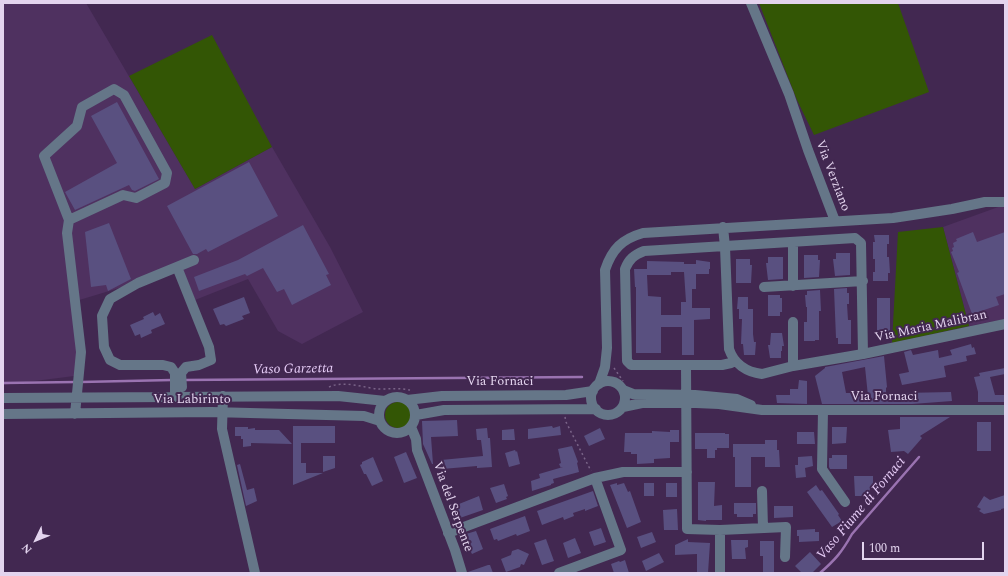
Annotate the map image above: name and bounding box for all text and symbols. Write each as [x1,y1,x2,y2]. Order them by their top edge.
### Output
street label: Via Verziano [811,138,853,214]
street label: Via Maria Malibran [874,308,988,346]
water label: Vaso Garzetta [252,361,334,379]
street label: Via Fornaci [466,374,534,390]
street label: Via Fornaci [850,389,918,405]
street label: Via Labirinto [153,392,231,408]
water label: Vaso Fiume di Fornaci [814,454,910,564]
street label: Via del Serpente [428,460,476,554]
north arrow [16,520,56,560]
scale bar [864,534,986,560]
text: N [18,539,36,558]
text: 100 m [869,539,900,558]

